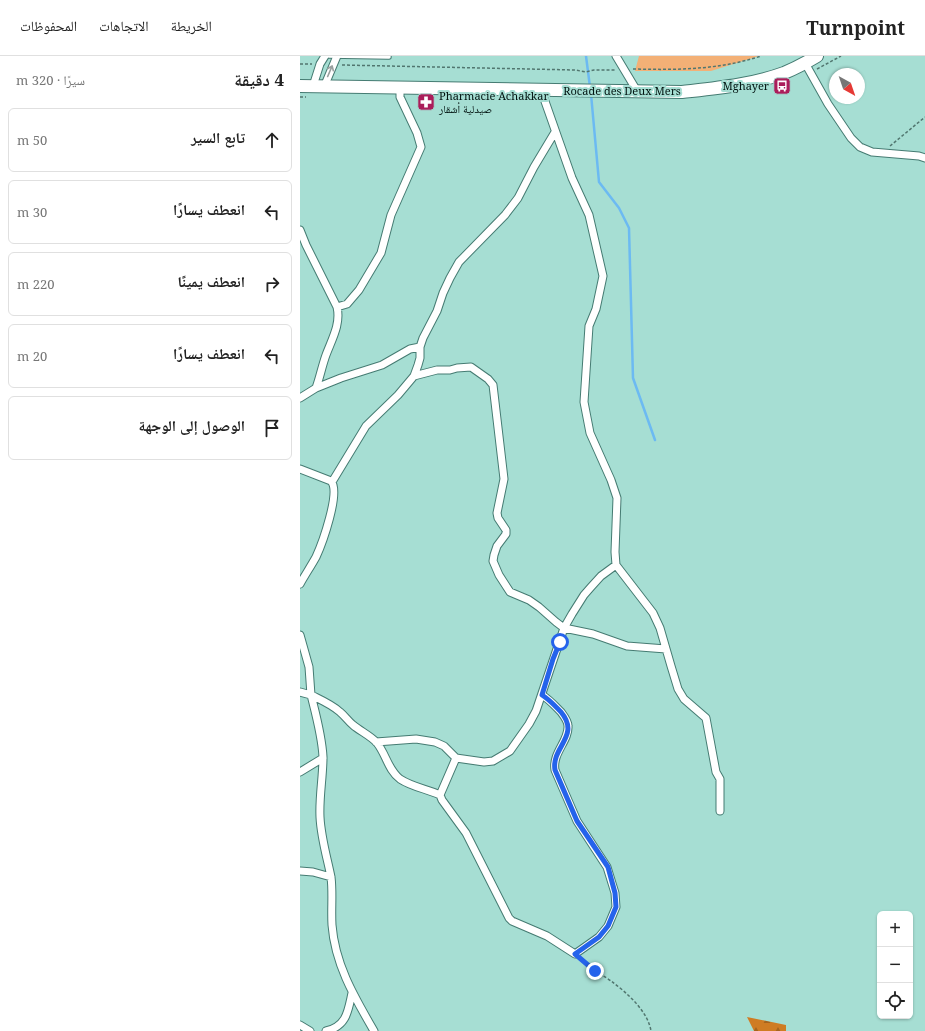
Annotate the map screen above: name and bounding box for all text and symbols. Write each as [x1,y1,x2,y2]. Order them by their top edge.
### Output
text: Turnpoint [806,15,905,41]
text: المحفوظات [20,16,77,35]
text: الاتجاهات [99,16,149,35]
text: الخريطة [171,16,212,35]
one-way arrow [327,66,335,78]
text: 4 دقيقة [234,68,284,91]
north arrow [829,68,865,104]
text: سيرًا · 320 m [16,71,85,89]
bus stop icon: Mghayer [772,76,792,96]
place label: Mghayer [723,78,770,93]
street label: Rocade des Deux Mers [563,83,681,98]
place label: Pharmacie Achakkar صيدلية أشقار [438,88,549,116]
pharmacy icon: Pharmacie Achakkar صيدلية أشقار [416,92,436,112]
text: تابع السير [191,127,245,147]
icon: ahead [261,129,283,151]
text: 50 m [17,131,47,149]
text: انعطف يسارًا [173,199,245,219]
icon: left [261,201,283,223]
text: 30 m [17,203,47,221]
text: انعطف يمينًا [177,271,245,291]
icon: right [261,273,283,295]
text: 220 m [17,275,55,293]
text: انعطف يسارًا [173,343,245,363]
icon: left [261,345,283,367]
text: 20 m [17,347,47,365]
text: الوصول إلى الوجهة [139,415,245,435]
icon: arrive [261,417,283,439]
route start [551,633,569,651]
map controls [877,911,913,1019]
button: + [877,911,913,947]
button: − [877,947,913,983]
route end [586,962,604,980]
button: locate [877,983,913,1019]

